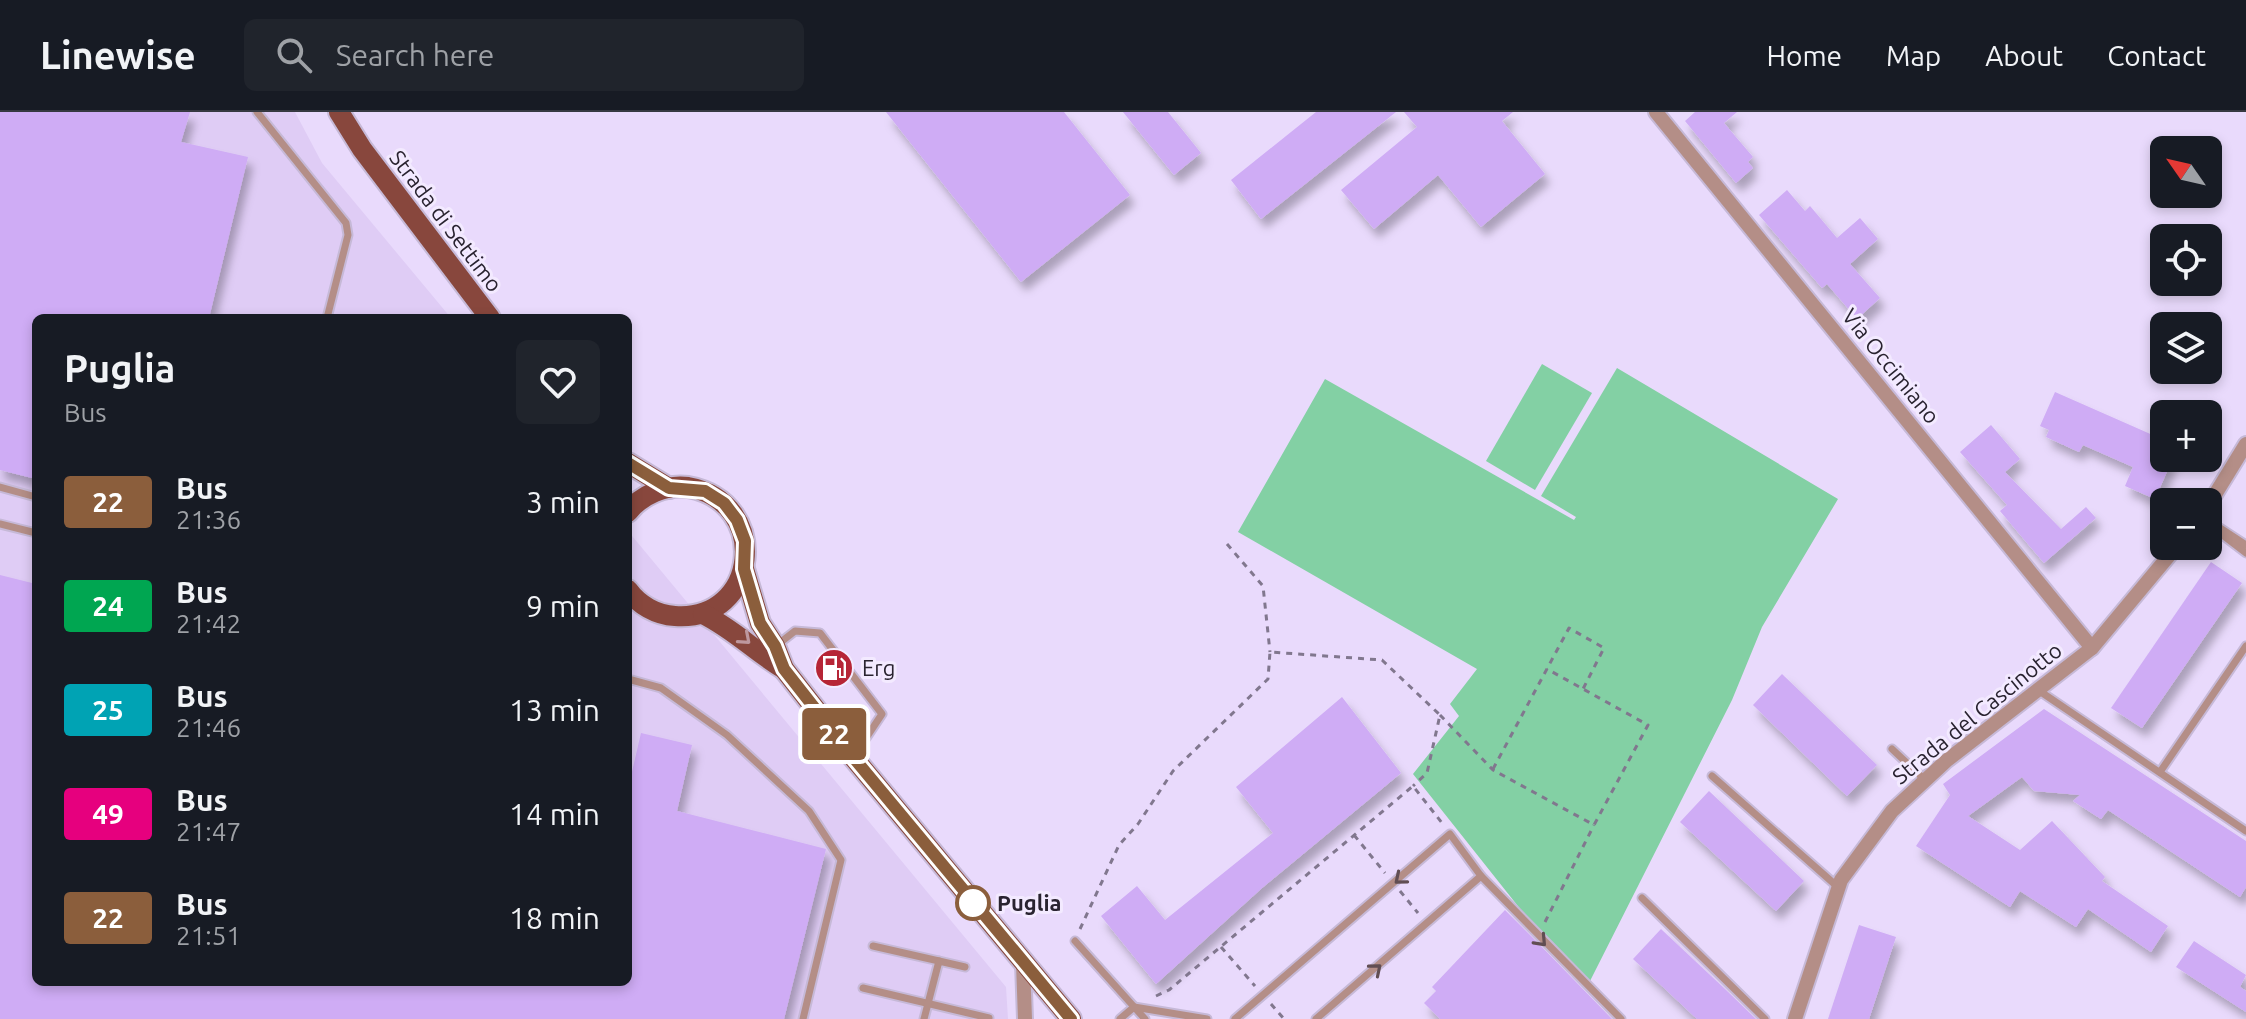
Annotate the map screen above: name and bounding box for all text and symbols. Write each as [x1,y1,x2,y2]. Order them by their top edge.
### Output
search box [244,19,804,91]
icon: search [272,33,316,77]
text: Linewise [40,34,196,76]
text: Search here [336,38,494,72]
text: Home [1767,40,1842,71]
text: Map [1886,40,1941,71]
text: About [1985,40,2063,71]
text: Contact [2107,40,2206,71]
north arrow [2150,136,2222,208]
map controls [2150,136,2222,560]
street label: Strada di Settimo [385,145,508,296]
button: locate [2150,224,2222,296]
street label: Via Occimiano [1838,303,1945,428]
button: layers [2150,312,2222,384]
button: heart [516,340,600,424]
text: Puglia [64,347,175,389]
text: Bus [64,398,107,427]
button: + [2150,400,2222,472]
text: Bus [176,471,228,505]
text: 3 min [526,485,600,519]
text: 22 [92,486,124,517]
button: − [2150,488,2222,560]
text: 21:36 [176,505,241,534]
text: Bus [176,575,228,609]
text: 9 min [526,589,600,623]
text: 24 [92,590,124,621]
text: 21:42 [176,609,241,638]
one-way arrow [735,629,750,644]
street label: Strada del Cascinotto [1887,637,2066,789]
fuel station icon: Erg [813,647,855,689]
place label: Erg [862,655,895,680]
text: Bus [176,679,228,713]
text: 13 min [509,693,600,727]
text: 25 [92,694,124,725]
line badge: 22 [798,708,870,760]
text: 21:46 [176,713,241,742]
text: 22 [818,718,850,749]
text: Bus [176,783,228,817]
text: 14 min [509,797,600,831]
text: 49 [92,798,124,829]
text: 21:47 [176,817,241,846]
one-way arrow [1395,869,1410,884]
marker: Puglia [956,886,990,920]
text: Bus [176,887,228,921]
place label: Puglia [997,890,1061,915]
text: 18 min [509,901,600,935]
text: 22 [92,902,124,933]
text: 21:51 [176,921,241,950]
one-way arrow [1532,932,1547,946]
one-way arrow [1366,964,1381,979]

